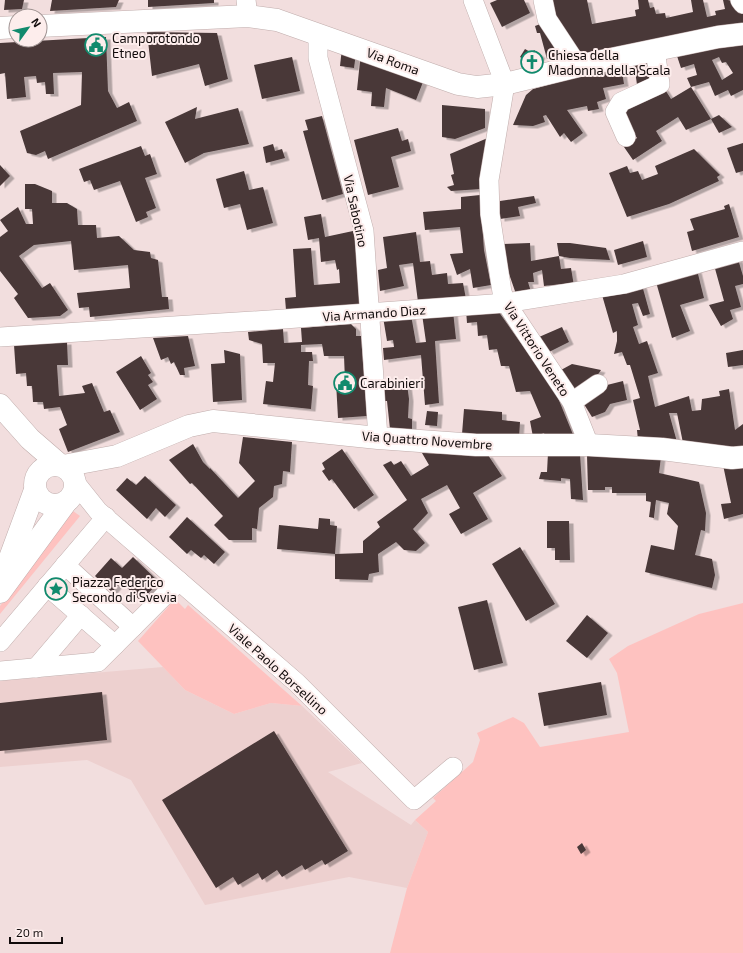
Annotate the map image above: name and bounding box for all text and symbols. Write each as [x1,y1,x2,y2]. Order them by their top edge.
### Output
north arrow [8,8,48,48]
text: N [29,15,44,29]
place label: Camporotondo Etneo [112,30,200,61]
public building icon: Camporotondo Etneo [83,32,109,58]
street label: Via Roma [364,44,422,78]
place label: Chiesa della Madonna della Scala [548,47,671,78]
church icon: Chiesa della Madonna della Scala [519,49,545,75]
street label: Via Sabotino [341,173,371,249]
street label: Via Vittorio Veneto [501,299,573,399]
street label: Via Armando Diaz [322,301,426,325]
public building icon: Carabinieri [332,370,358,396]
place label: Carabinieri [360,375,424,391]
street label: Via Quattro Novembre [361,427,493,453]
place label: Piazza Federico Secondo di Svevia [72,574,177,605]
place icon: Piazza Federico Secondo di Svevia [43,576,69,602]
street label: Viale Paolo Borsellino [225,620,331,718]
scale bar [10,919,62,945]
text: 20 m [16,925,43,939]

